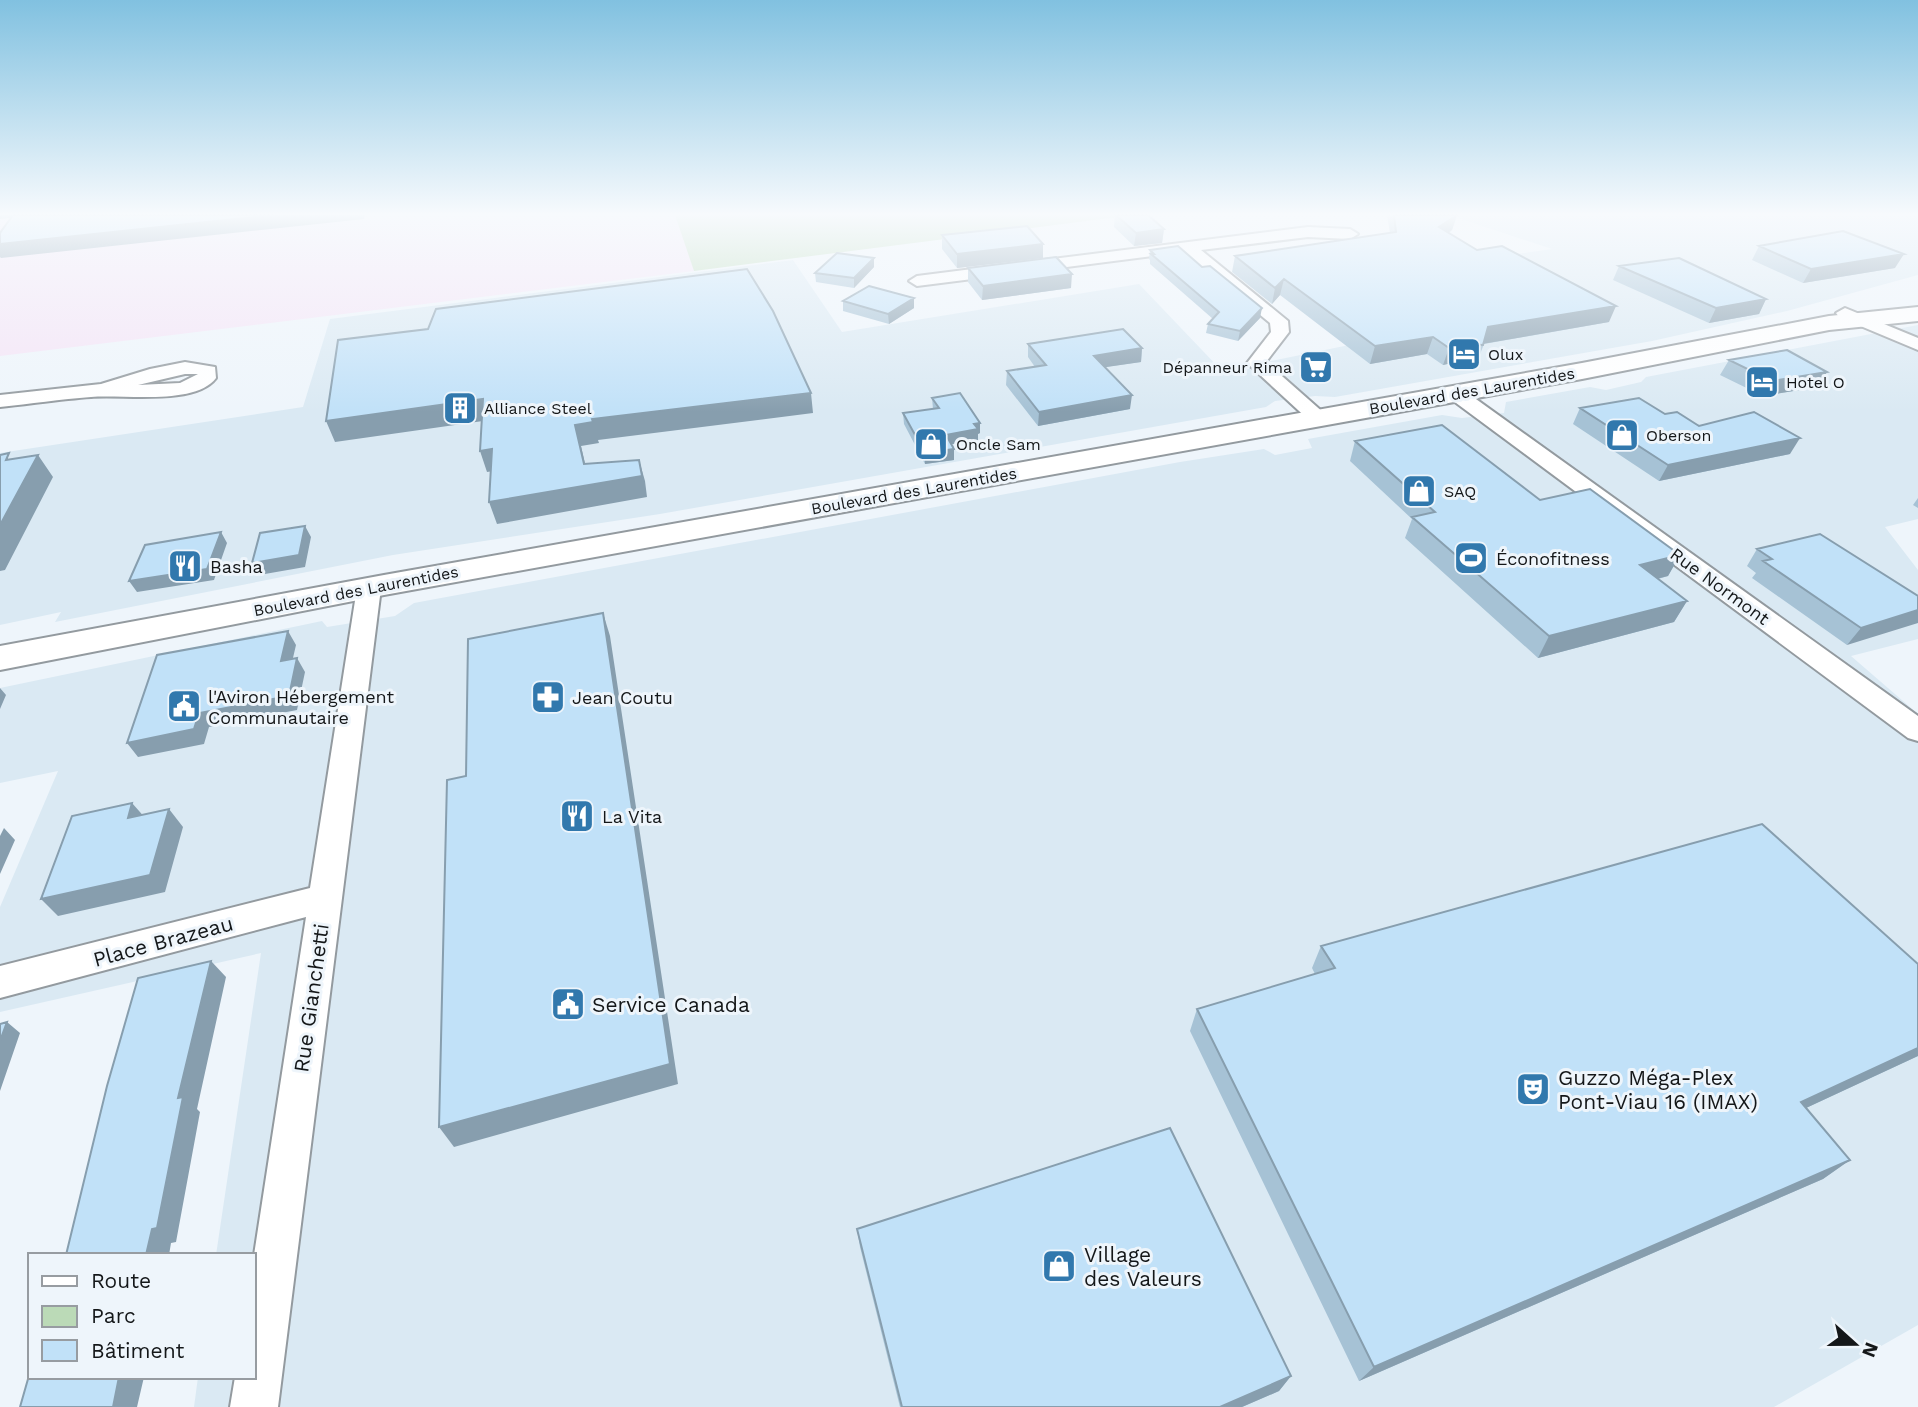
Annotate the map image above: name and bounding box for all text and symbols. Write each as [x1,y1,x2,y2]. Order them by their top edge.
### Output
hotel icon: Olux [1445,335,1483,373]
place label: Olux [1488,345,1523,364]
supermarket icon: Dépanneur Rima [1297,348,1335,386]
place label: Dépanneur Rima [1162,358,1292,377]
hotel icon: Hotel O [1743,363,1781,401]
street label: Boulevard des Laurentides [1368,364,1576,418]
place label: Hotel O [1786,373,1845,392]
building icon: Alliance Steel [441,389,479,427]
place label: Alliance Steel [484,399,592,418]
shop icon: Oberson [1603,416,1641,454]
shop icon: Oncle Sam [912,425,950,463]
place label: Oberson [1646,426,1711,445]
place label: Oncle Sam [956,435,1041,454]
street label: Boulevard des Laurentides [810,464,1018,518]
shop icon: SAQ [1400,472,1438,510]
place label: SAQ [1444,482,1476,501]
sports icon: Éconofitness [1452,539,1490,577]
street label: Rue Normont [1666,543,1774,629]
restaurant icon: Basha [166,547,204,585]
place label: Éconofitness [1496,548,1610,569]
place label: Basha [210,556,263,577]
street label: Boulevard des Laurentides [252,562,460,620]
pharmacy icon: Jean Coutu [529,678,567,716]
place label: l'Aviron Hébergement Communautaire [208,686,395,728]
public building icon: l'Aviron Hébergement Communautaire [165,687,203,725]
place label: Jean Coutu [572,687,673,708]
restaurant icon: La Vita [558,797,596,835]
place label: La Vita [602,806,662,827]
street label: Place Brazeau [90,910,236,972]
street label: Rue Gianchetti [288,922,334,1074]
public building icon: Service Canada [549,985,587,1023]
place label: Service Canada [592,992,750,1017]
place label: Guzzo Méga-Plex Pont-Viau 16 (IMAX) [1558,1065,1758,1114]
theatre icon: Guzzo Méga-Plex Pont-Viau 16 (IMAX) [1514,1070,1552,1108]
place label: Village des Valeurs [1084,1242,1202,1291]
shop icon: Village des Valeurs [1040,1247,1078,1285]
legend [28,1253,256,1379]
text: Route [91,1268,151,1293]
text: Parc [91,1303,136,1328]
north arrow [1820,1309,1890,1379]
text: Bâtiment [91,1338,185,1363]
text: N [1857,1339,1884,1361]

